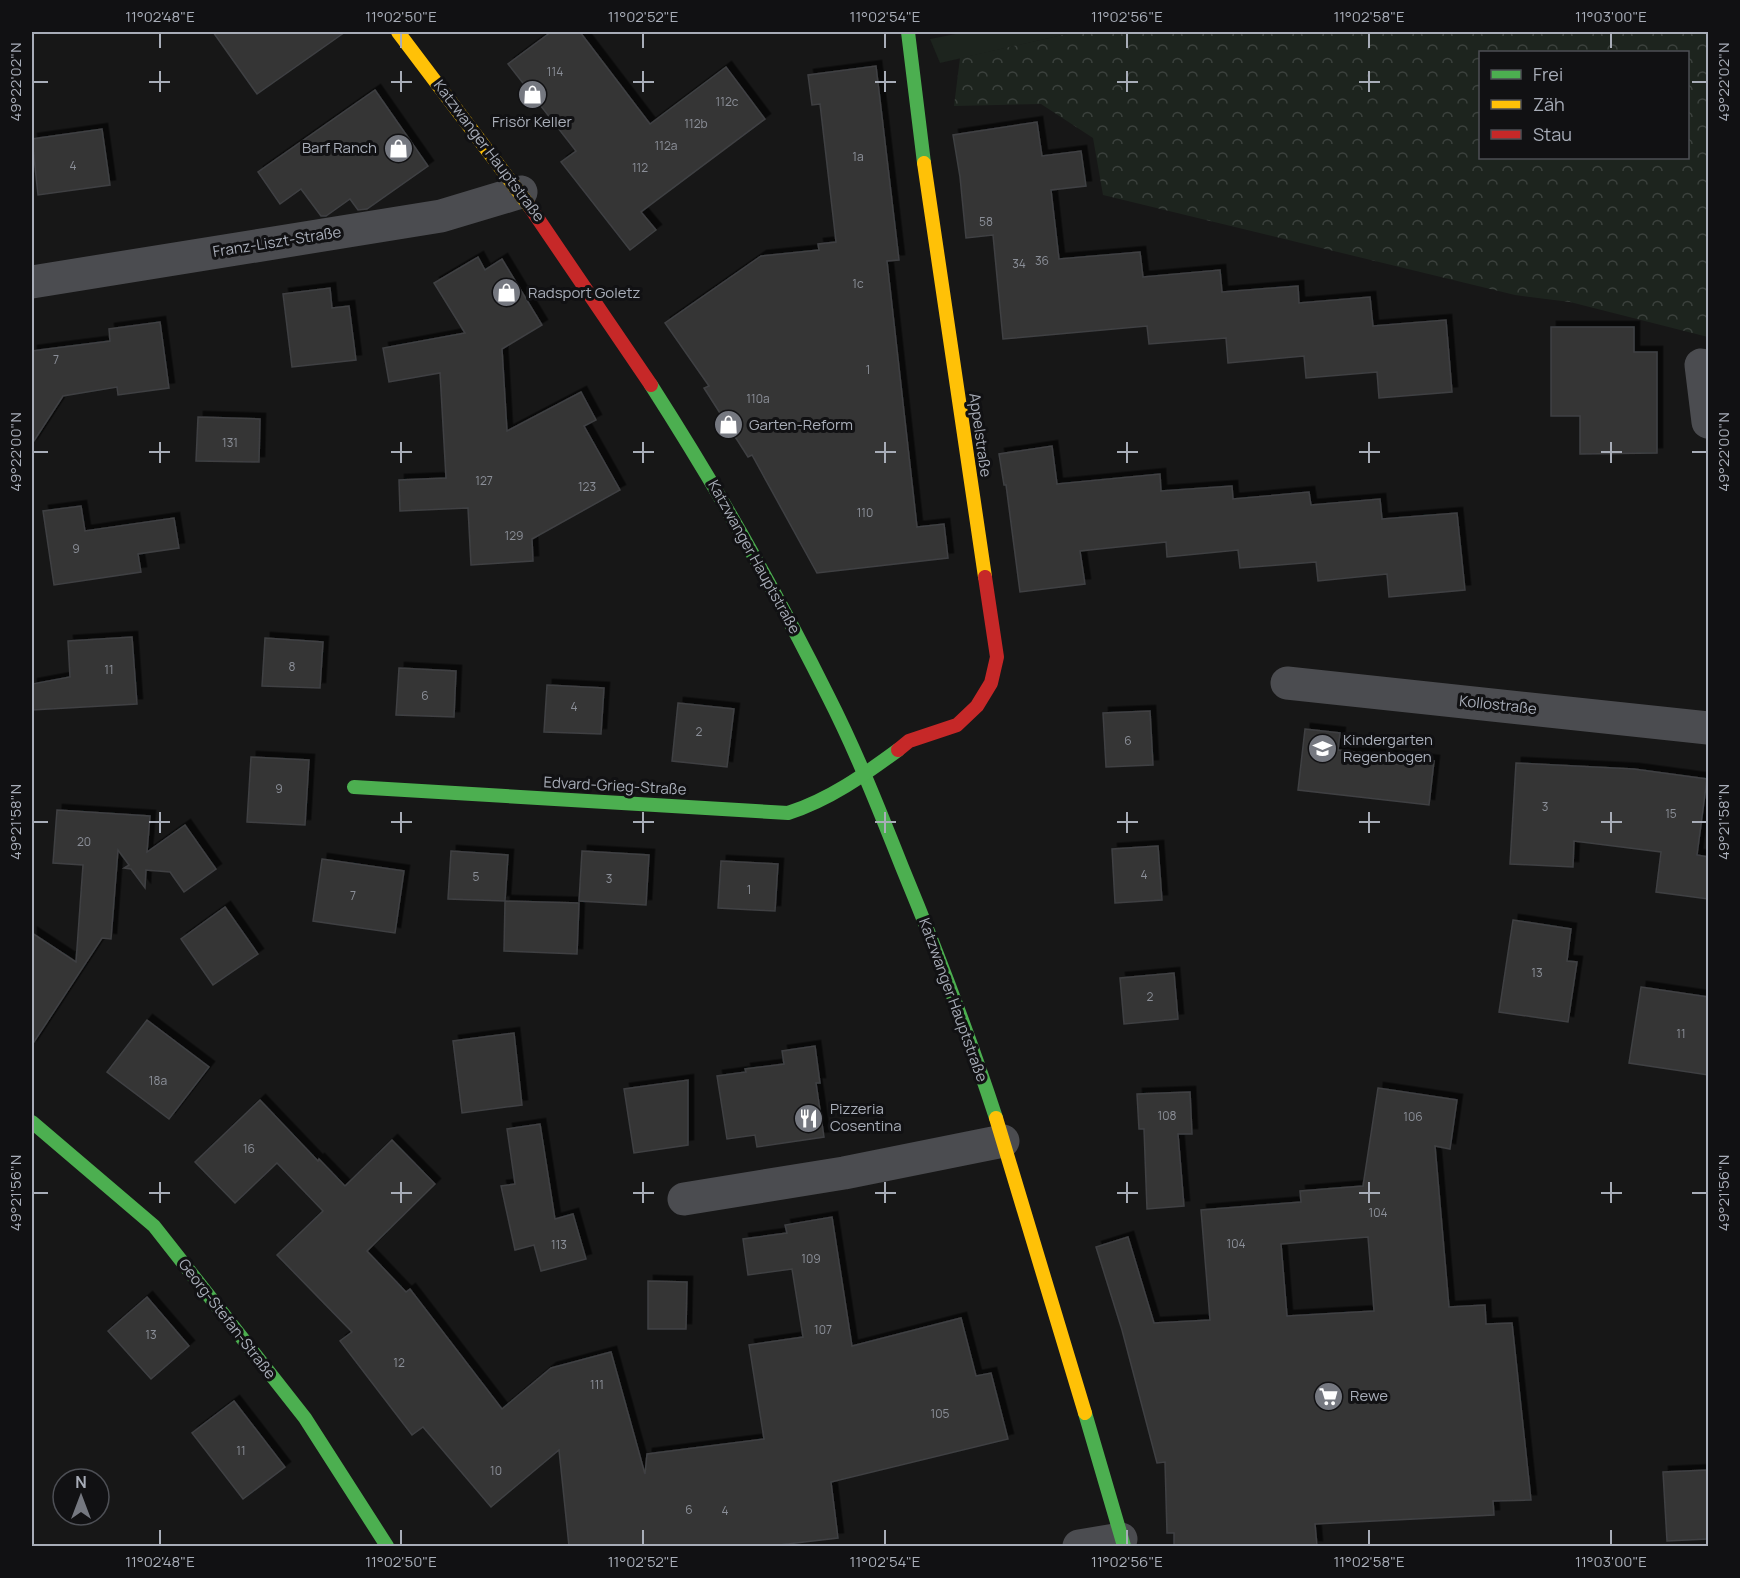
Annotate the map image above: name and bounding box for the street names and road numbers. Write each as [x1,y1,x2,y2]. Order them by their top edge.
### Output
street label: Katzwanger Hauptstraße [429,75,550,226]
street label: Franz-Liszt-Straße [211,221,343,262]
street label: Appelstraße [964,392,997,479]
street label: Katzwanger Hauptstraße [703,476,806,638]
street label: Kollostraße [1458,690,1538,719]
street label: Edvard-Grieg-Straße [543,771,687,800]
street label: Katzwanger Hauptstraße [914,915,993,1085]
street label: Georg-Stefan-Straße [174,1254,281,1383]

